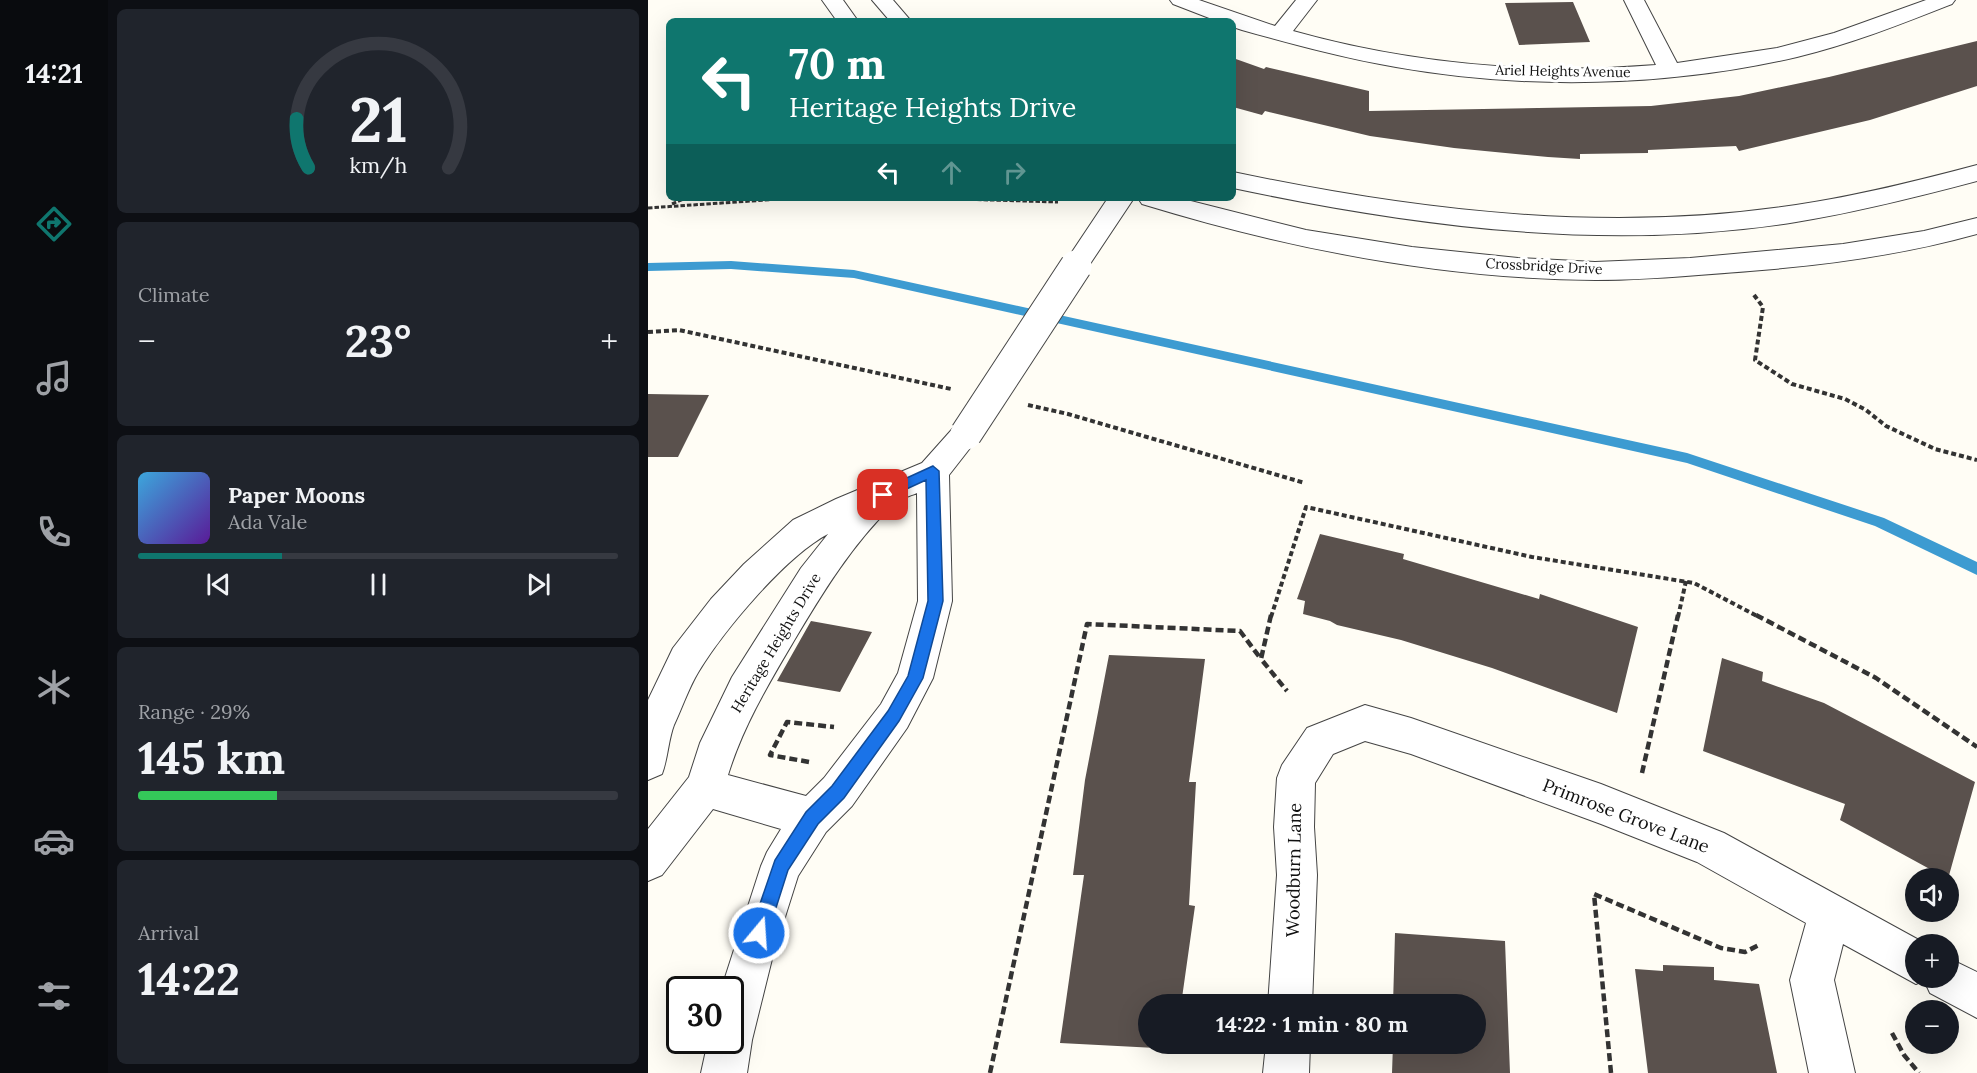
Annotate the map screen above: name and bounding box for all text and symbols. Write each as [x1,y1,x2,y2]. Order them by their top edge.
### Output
text: 70 m [789,37,885,91]
icon: left [690,42,768,120]
text: 14:21 [25,56,83,90]
street label: Ariel Heights Avenue [1494,61,1631,81]
text: 21 [349,79,407,159]
text: Heritage Heights Drive [789,90,1077,124]
text: km/h [349,151,407,179]
icon: left [872,156,905,189]
icon: ahead [935,156,968,189]
icon: right [998,156,1031,189]
icon: directions [33,203,75,245]
street label: Crossbridge Drive [1485,254,1603,278]
text: Climate [138,282,210,307]
text: 23° [345,312,411,369]
text: − [138,320,156,362]
text: + [600,320,618,362]
icon: music [33,357,75,399]
pin [857,469,908,520]
icon: arrive [866,478,899,511]
text: Paper Moons [228,481,365,509]
text: Ada Vale [228,509,307,534]
icon: phone [33,511,75,553]
icon: previous [202,568,235,601]
icon: pause [362,568,395,601]
icon: next [522,568,555,601]
street label: Heritage Heights Drive [726,569,825,716]
icon: climate [33,666,75,708]
text: Range · 29% [138,699,250,724]
text: 145 km [138,729,285,786]
street label: Primrose Grove Lane [1539,773,1713,858]
street label: Woodburn Lane [1281,802,1306,937]
icon: car [33,820,75,862]
map controls [1905,868,1959,1054]
button: sound [1905,868,1959,922]
position arrow [727,901,791,965]
text: Arrival [138,920,199,945]
button: + [1905,934,1959,988]
text: 14:22 [138,950,240,1007]
icon: filters [33,975,75,1017]
speed limit sign: 30 [666,976,744,1054]
button: − [1905,1000,1959,1054]
text: 14:22 · 1 min · 80 m [1216,1010,1408,1038]

